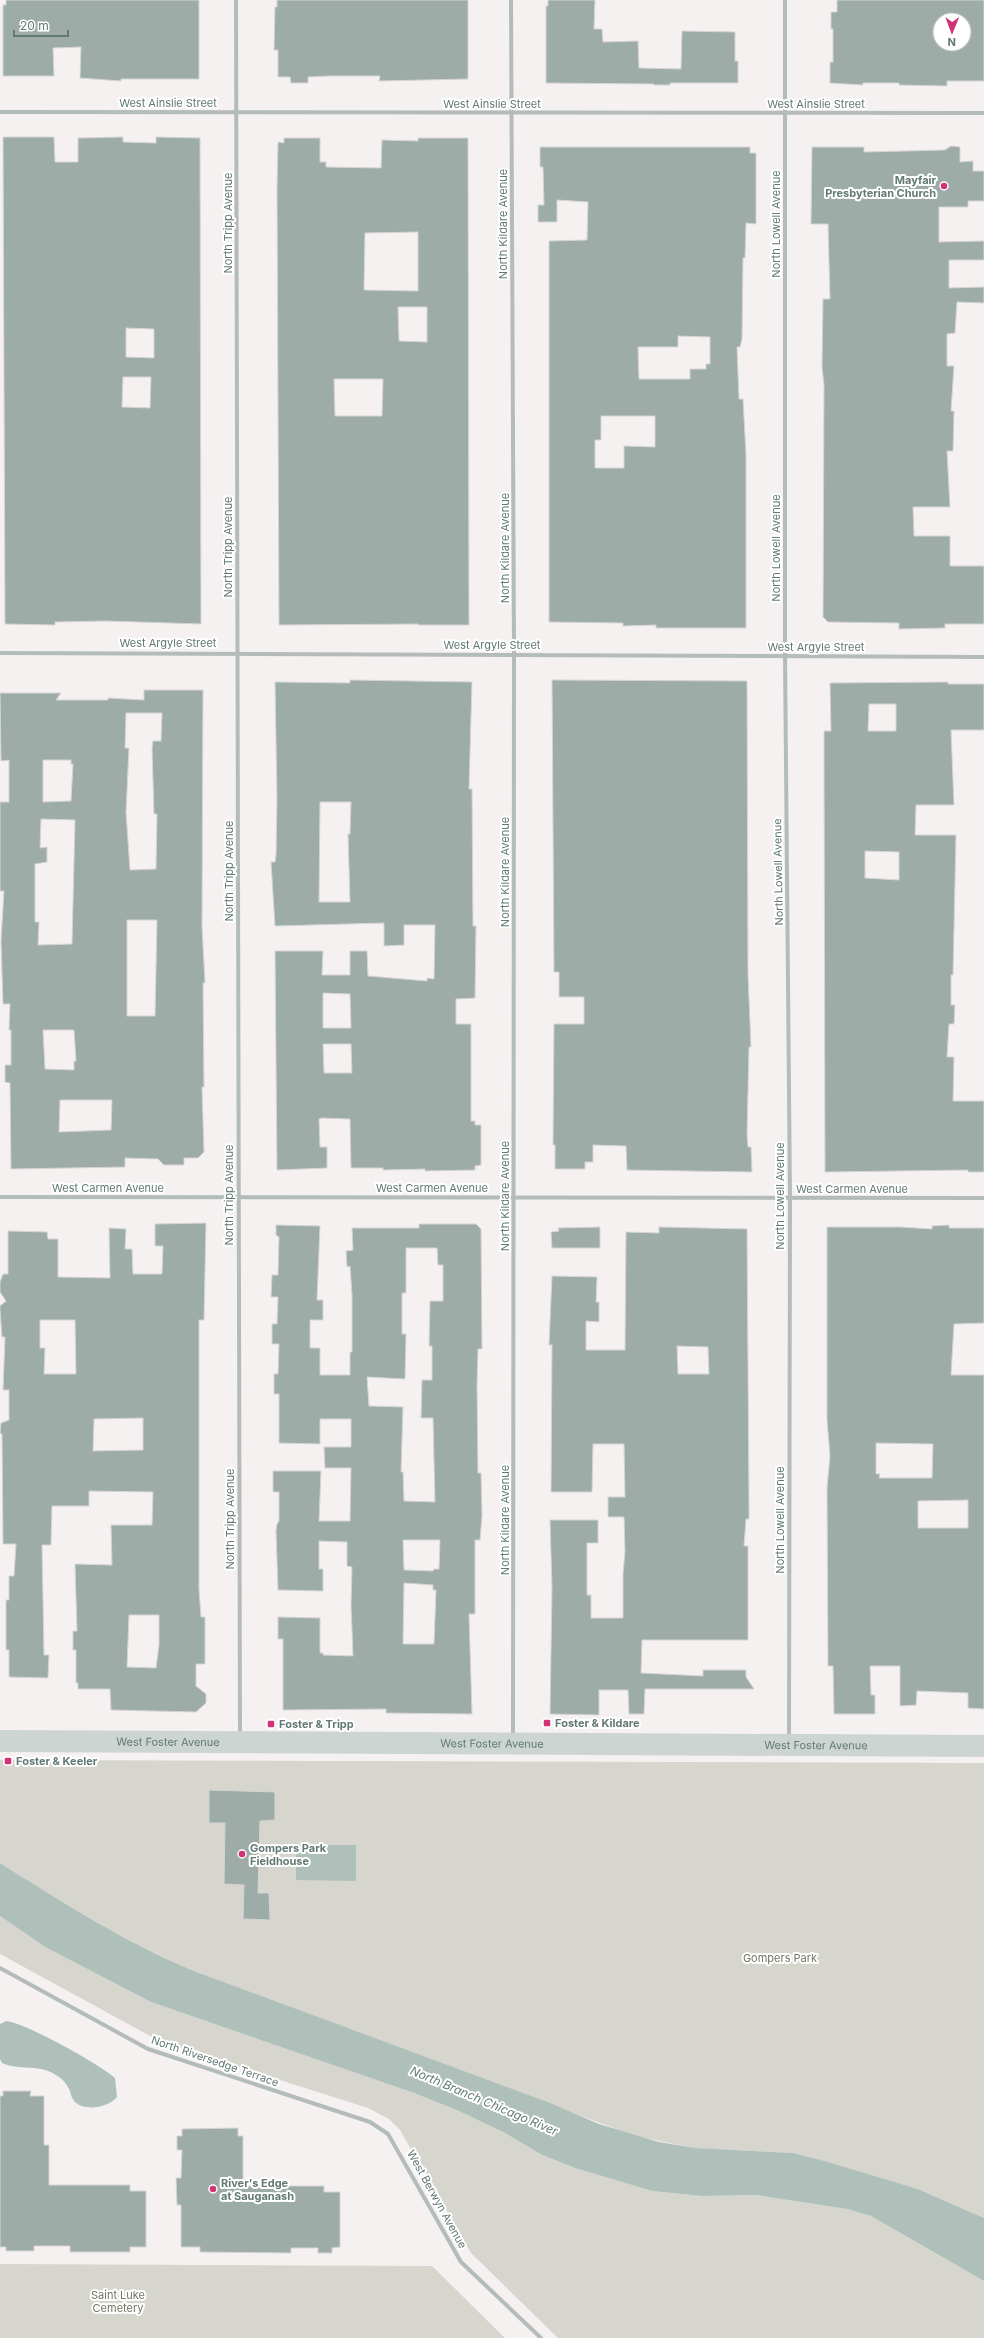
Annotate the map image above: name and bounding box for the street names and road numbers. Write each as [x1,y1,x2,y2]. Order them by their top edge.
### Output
street label: West Ainslie Street [119,96,217,110]
street label: West Ainslie Street [443,97,541,111]
street label: West Ainslie Street [767,97,865,111]
street label: North Kildare Avenue [496,169,510,279]
street label: North Lowell Avenue [769,170,783,278]
street label: North Tripp Avenue [221,172,235,274]
street label: North Kildare Avenue [498,493,512,603]
street label: North Lowell Avenue [769,494,783,602]
street label: North Tripp Avenue [221,496,235,598]
street label: West Argyle Street [120,636,217,650]
street label: West Argyle Street [444,638,541,652]
street label: West Argyle Street [768,640,865,654]
street label: North Kildare Avenue [498,817,512,927]
street label: North Lowell Avenue [770,818,786,926]
street label: North Tripp Avenue [222,820,236,922]
street label: North Kildare Avenue [498,1141,512,1251]
street label: North Lowell Avenue [773,1142,787,1250]
street label: North Tripp Avenue [222,1144,236,1246]
street label: West Carmen Avenue [52,1181,164,1195]
street label: West Carmen Avenue [376,1181,488,1195]
street label: West Carmen Avenue [796,1182,908,1196]
street label: North Kildare Avenue [498,1465,512,1575]
street label: North Lowell Avenue [773,1466,787,1574]
street label: North Tripp Avenue [223,1468,237,1570]
street label: West Foster Avenue [116,1735,220,1749]
street label: West Foster Avenue [440,1736,544,1751]
street label: West Foster Avenue [764,1738,868,1752]
street label: North Riversedge Terrace [149,2033,281,2089]
street label: West Berwyn Avenue [404,2147,470,2251]

